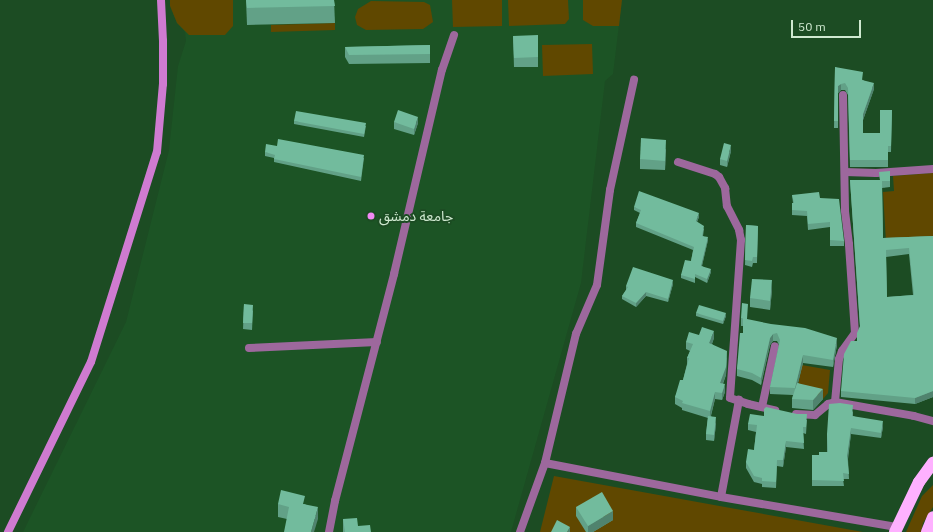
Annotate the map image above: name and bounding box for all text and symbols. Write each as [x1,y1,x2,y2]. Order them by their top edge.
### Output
scale bar [793,12,863,38]
text: 50 m [798,19,826,34]
place label: جامعة دمشق [379,208,453,224]
marker: جامعة دمشق [366,211,376,221]

